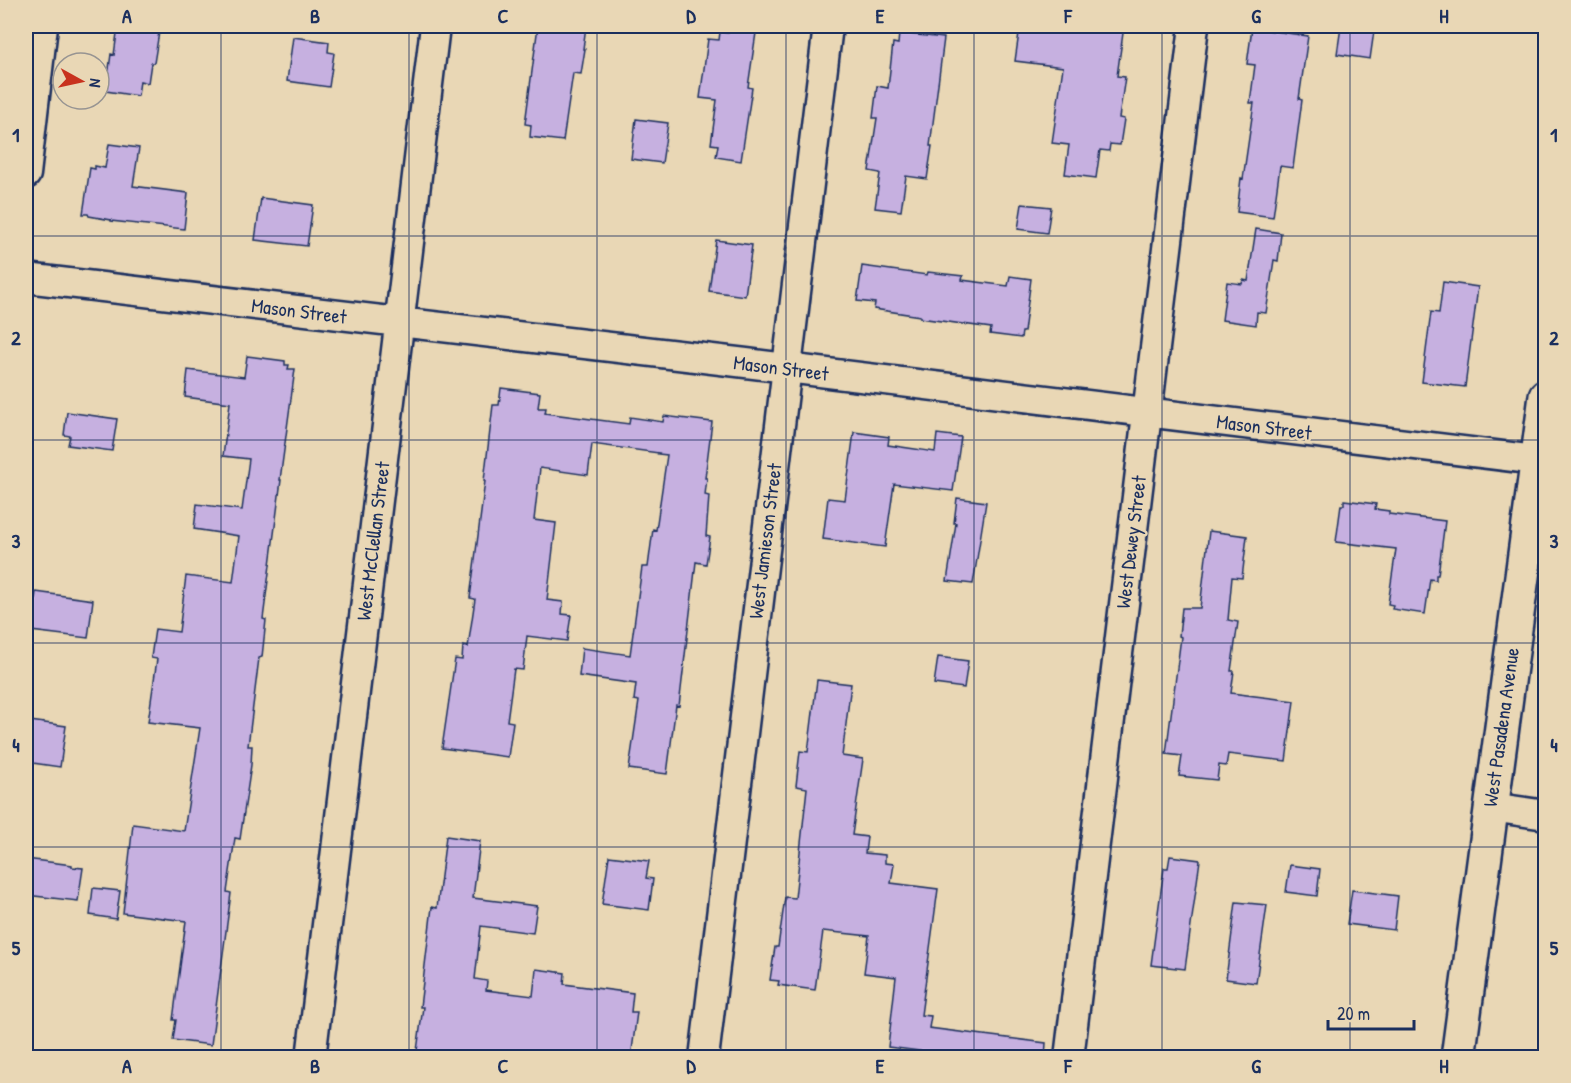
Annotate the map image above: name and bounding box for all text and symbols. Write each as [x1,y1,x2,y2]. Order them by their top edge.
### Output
text: A [122,2,132,29]
text: B [310,2,320,29]
text: C [498,2,509,29]
text: D [686,2,696,29]
text: E [876,2,885,29]
text: F [1063,2,1073,29]
text: G [1251,2,1261,29]
text: H [1439,2,1449,29]
north arrow [51,51,111,111]
text: N [84,77,107,89]
text: 1 [12,121,20,148]
text: 1 [1550,121,1558,148]
street label: Mason Street [250,291,349,330]
text: 2 [11,324,21,351]
text: 2 [1549,324,1559,351]
street label: Mason Street [732,348,831,387]
street label: Mason Street [1215,407,1314,446]
street label: West McClellan Street [349,459,396,622]
street label: West Jamieson Street [742,460,788,620]
street label: West Dewey Street [1109,473,1152,610]
text: 3 [12,527,21,554]
text: 3 [1550,527,1559,554]
street label: West Pasadena Avenue [1476,646,1525,808]
text: 4 [12,731,20,758]
text: 4 [1550,731,1558,758]
text: 5 [12,934,21,961]
text: 5 [1550,934,1559,961]
scale bar [1328,993,1414,1031]
text: 20 m [1337,1001,1370,1026]
text: A [122,1052,132,1079]
text: B [310,1052,320,1079]
text: C [498,1052,509,1079]
text: D [686,1052,696,1079]
text: E [876,1052,885,1079]
text: F [1063,1052,1073,1079]
text: G [1251,1052,1261,1079]
text: H [1439,1052,1449,1079]

